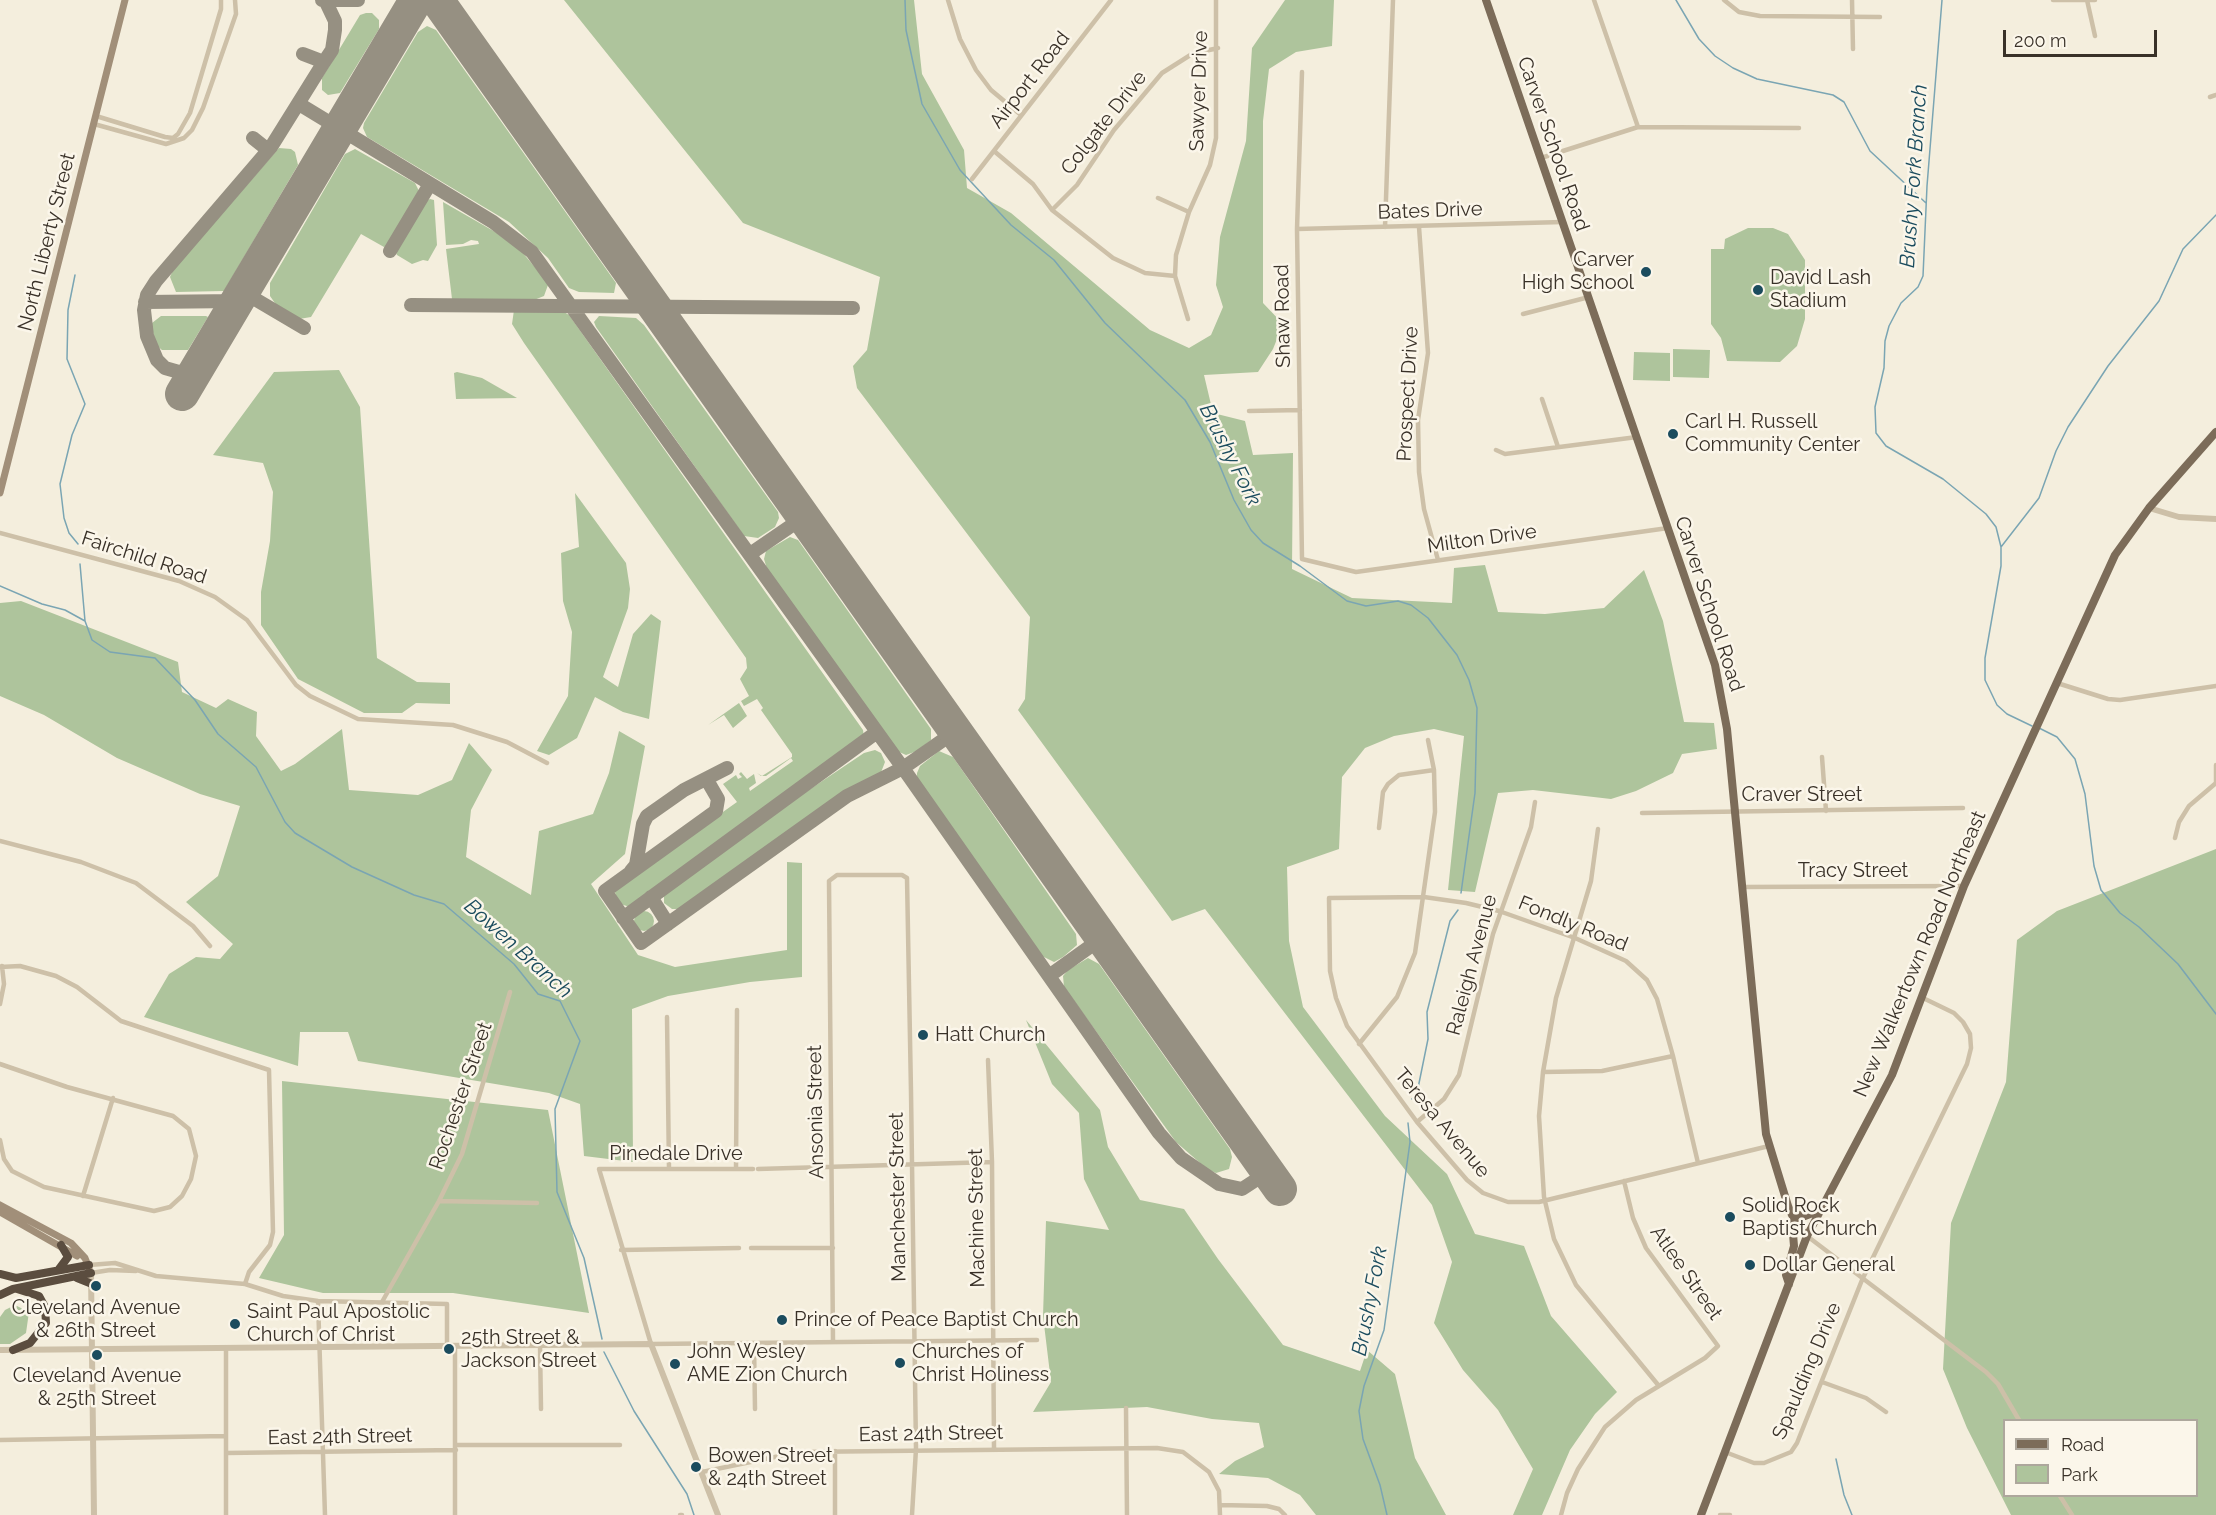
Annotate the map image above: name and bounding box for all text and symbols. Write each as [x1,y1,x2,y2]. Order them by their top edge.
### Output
scale bar [2006,18,2160,56]
street label: Airport Road [985,27,1075,133]
street label: Sawyer Drive [1185,30,1213,152]
text: 200 m [2014,30,2067,51]
street label: Carver School Road [1512,54,1594,234]
street label: Colgate Drive [1056,66,1152,180]
water label: Brushy Fork Branch [1895,83,1933,269]
street label: North Liberty Street [13,150,81,334]
street label: Bates Drive [1377,197,1483,225]
place label: Carver High School [1522,248,1634,295]
street label: Shaw Road [1270,264,1296,368]
marker: Carver High School [1639,265,1653,279]
place label: David Lash Stadium [1770,266,1871,313]
marker: David Lash Stadium [1751,283,1765,297]
street label: Prospect Drive [1392,326,1424,462]
water label: Brushy Fork [1194,400,1266,510]
place label: Carl H. Russell Community Center [1685,410,1860,457]
marker: Carl H. Russell Community Center [1666,427,1680,441]
street label: Carver School Road [1669,513,1749,695]
street label: Milton Drive [1426,519,1538,559]
street label: Fairchild Road [78,526,210,590]
street label: Craver Street [1742,783,1862,807]
street label: New Walkertown Road Northeast [1849,807,1991,1101]
street label: Tracy Street [1798,859,1908,883]
street label: Fondly Road [1515,891,1631,957]
street label: Raleigh Avenue [1442,892,1502,1038]
water label: Bowen Branch [459,894,577,1004]
street label: Rochester Street [425,1019,497,1173]
place label: Hatt Church [935,1023,1046,1047]
marker: Hatt Church [916,1028,930,1042]
street label: Ansonia Street [803,1045,829,1179]
street label: Teresa Avenue [1389,1063,1495,1183]
street label: Manchester Street [885,1112,911,1282]
street label: Pinedale Drive [609,1142,743,1166]
street label: Machine Street [964,1148,990,1288]
place label: Solid Rock Baptist Church [1742,1194,1878,1241]
marker: Solid Rock Baptist Church [1723,1210,1737,1224]
street label: Atlee Street [1645,1221,1727,1325]
water label: Brushy Fork [1347,1244,1393,1358]
place label: Dollar General [1762,1253,1895,1277]
marker: Dollar General [1743,1258,1757,1272]
marker: Cleveland Avenue & 26th Street [89,1279,103,1293]
place label: Cleveland Avenue & 26th Street [12,1296,180,1343]
street label: Spaulding Drive [1767,1299,1847,1443]
place label: Saint Paul Apostolic Church of Christ [247,1300,430,1347]
place label: Prince of Peace Baptist Church [794,1308,1079,1332]
marker: Prince of Peace Baptist Church [775,1313,789,1327]
marker: Saint Paul Apostolic Church of Christ [228,1317,242,1331]
place label: 25th Street & Jackson Street [461,1326,597,1373]
place label: John Wesley AME Zion Church [687,1340,848,1387]
place label: Churches of Christ Holiness [912,1340,1049,1387]
marker: 25th Street & Jackson Street [442,1342,456,1356]
marker: Cleveland Avenue & 25th Street [90,1348,104,1362]
marker: Churches of Christ Holiness [893,1356,907,1370]
marker: John Wesley AME Zion Church [668,1357,682,1371]
place label: Cleveland Avenue & 25th Street [13,1364,181,1411]
legend [2003,1419,2198,1497]
street label: East 24th Street [858,1421,1004,1447]
street label: East 24th Street [267,1424,413,1450]
text: Road [2061,1434,2104,1455]
place label: Bowen Street & 24th Street [708,1444,833,1491]
marker: Bowen Street & 24th Street [689,1460,703,1474]
text: Park [2061,1464,2098,1485]

